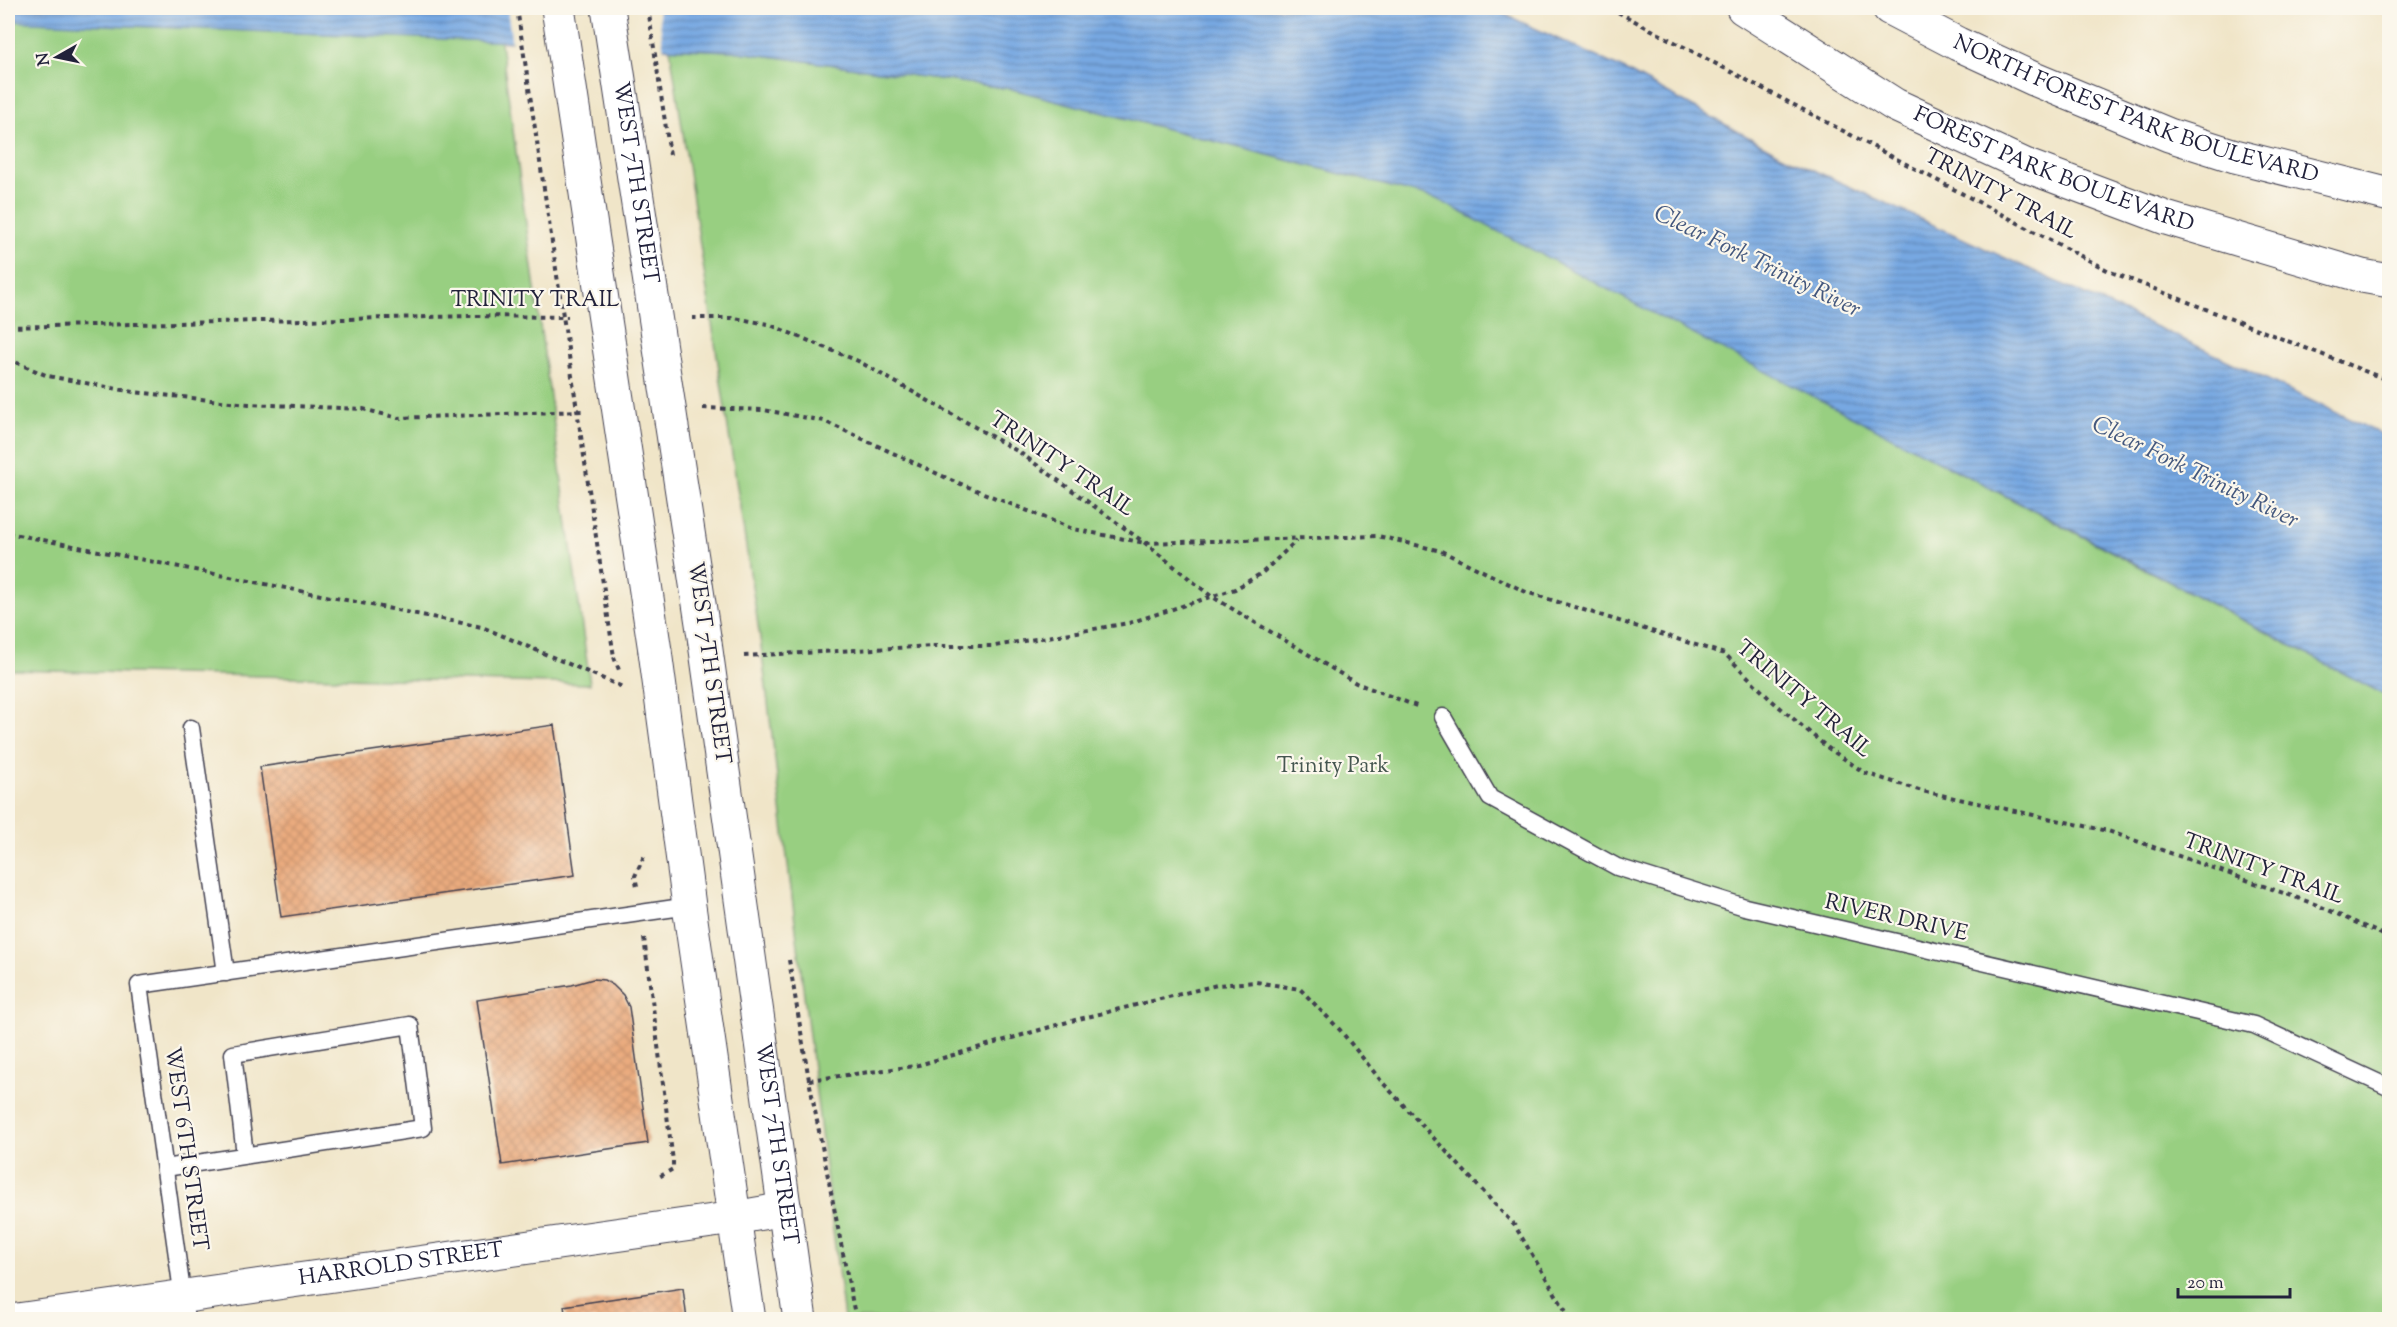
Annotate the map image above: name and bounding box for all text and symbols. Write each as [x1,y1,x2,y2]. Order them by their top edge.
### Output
north arrow [27,27,87,87]
street label: NORTH FOREST PARK BOULEVARD [1950,30,2324,188]
text: N [32,51,57,67]
street label: WEST 7TH STREET [604,80,666,287]
street label: FOREST PARK BOULEVARD [1911,101,2199,239]
street label: TRINITY TRAIL [1918,141,2082,249]
water label: Clear Fork Trinity River [1648,197,1867,327]
street label: TRINITY TRAIL [451,285,619,317]
street label: TRINITY TRAIL [982,405,1140,525]
water label: Clear Fork Trinity River [2086,408,2305,538]
street label: WEST 7TH STREET [678,560,738,767]
street label: TRINITY TRAIL [1728,634,1878,766]
park label: Trinity Park [1277,751,1389,783]
street label: TRINITY TRAIL [2178,826,2348,914]
street label: RIVER DRIVE [1821,887,1971,951]
street label: WEST 7TH STREET [745,1041,805,1248]
street label: WEST 6TH STREET [155,1045,215,1254]
street label: HARROLD STREET [296,1235,506,1296]
scale bar [2178,1261,2290,1299]
text: 20 m [2187,1271,2224,1297]

